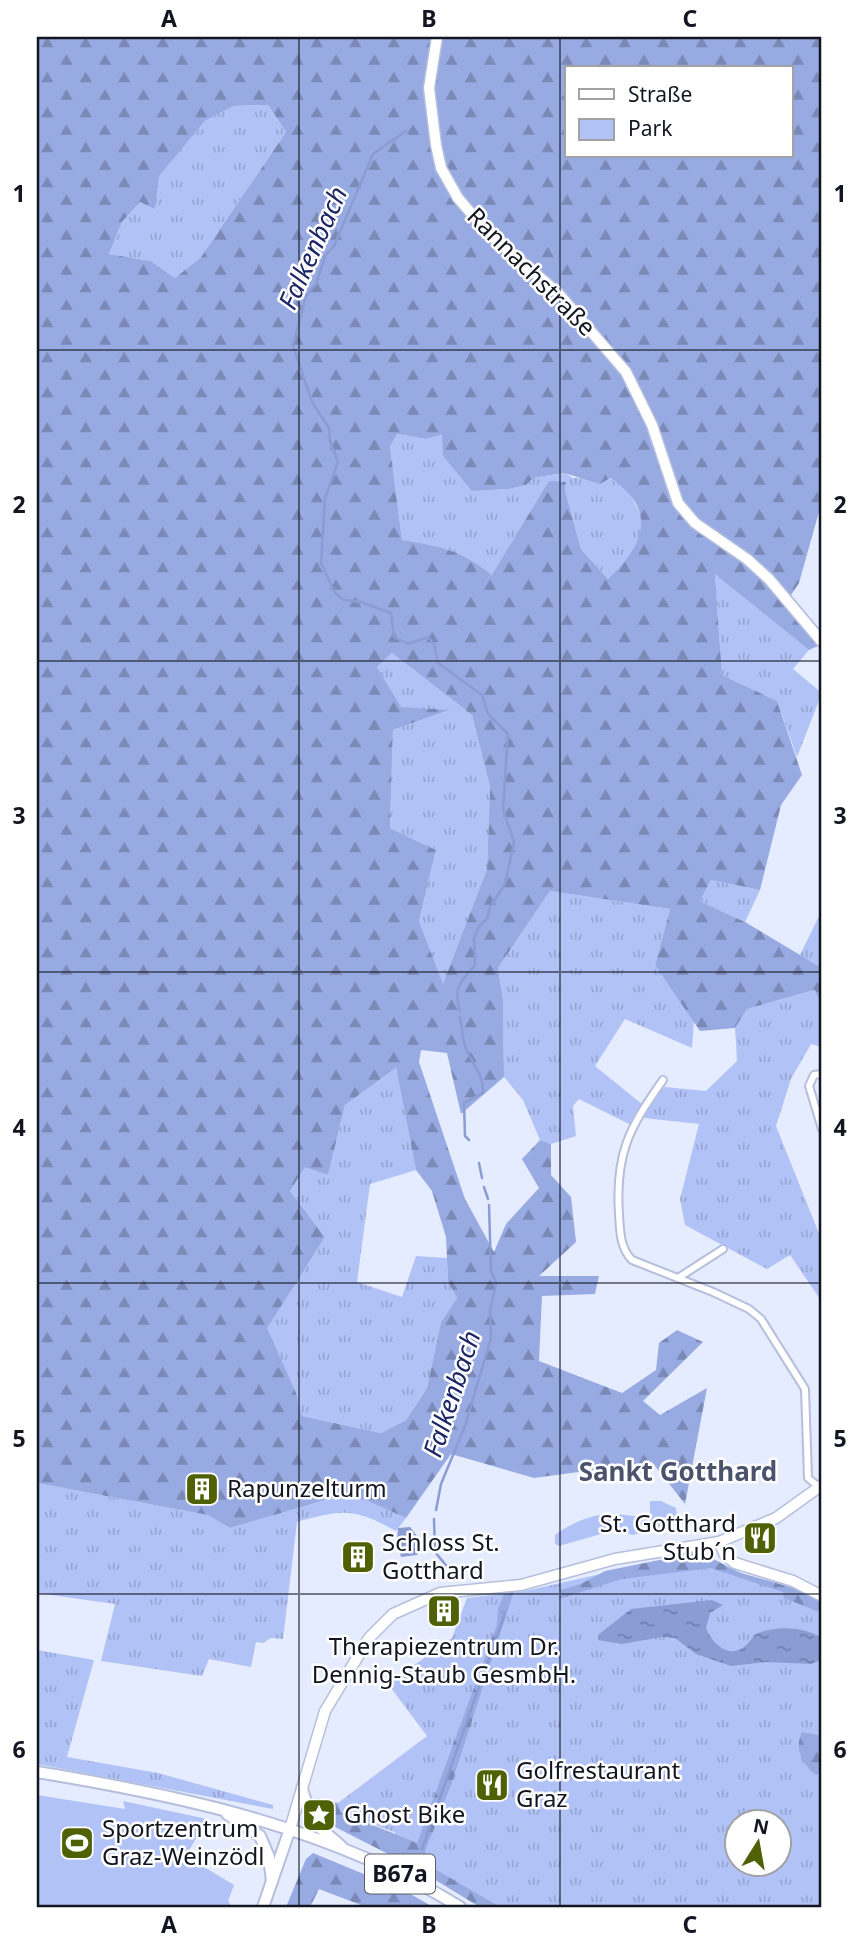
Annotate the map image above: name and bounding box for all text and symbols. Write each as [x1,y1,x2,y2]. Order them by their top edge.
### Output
text: A [161,2,177,34]
text: B [421,2,437,34]
text: C [683,2,698,34]
legend [565,66,792,158]
text: Straße [628,80,692,108]
text: Park [628,114,673,142]
text: 1 [12,177,26,209]
text: 1 [833,177,847,209]
water label: Falkenbach [269,180,355,315]
street label: Rannachstraße [460,199,604,343]
text: 2 [12,488,26,520]
text: 2 [833,488,847,520]
text: 3 [12,799,26,831]
text: 3 [833,799,847,831]
text: 4 [12,1111,26,1143]
text: 4 [833,1111,847,1143]
water label: Falkenbach [414,1326,488,1462]
text: 5 [12,1422,26,1454]
text: 5 [833,1422,847,1454]
district label: Sankt Gotthard [579,1453,777,1489]
building icon: Rapunzelturm [183,1470,221,1508]
place label: Rapunzelturm [227,1471,387,1504]
place label: St. Gotthard Stub´n [600,1506,736,1567]
restaurant icon: St. Gotthard Stub´n [741,1519,779,1557]
place label: Schloss St. Gotthard [382,1525,500,1586]
building icon: Schloss St. Gotthard [339,1538,377,1576]
building icon: Therapiezentrum Dr. Dennig-Staub GesmbH. [425,1592,463,1630]
place label: Therapiezentrum Dr. Dennig-Staub GesmbH. [312,1629,576,1690]
text: 6 [12,1733,26,1765]
text: 6 [833,1733,847,1765]
place label: Golfrestaurant Graz [516,1753,681,1814]
restaurant icon: Golfrestaurant Graz [473,1766,511,1804]
place icon: Ghost Bike [300,1796,338,1834]
place label: Ghost Bike [344,1797,465,1830]
north arrow [722,1808,792,1878]
place label: Sportzentrum Graz-Weinzödl [102,1811,265,1872]
text: N [751,1812,771,1841]
sports icon: Sportzentrum Graz-Weinzödl [58,1824,96,1862]
road number: B67a [365,1854,435,1894]
text: A [161,1908,177,1940]
text: B [421,1908,437,1940]
text: C [683,1908,698,1940]

